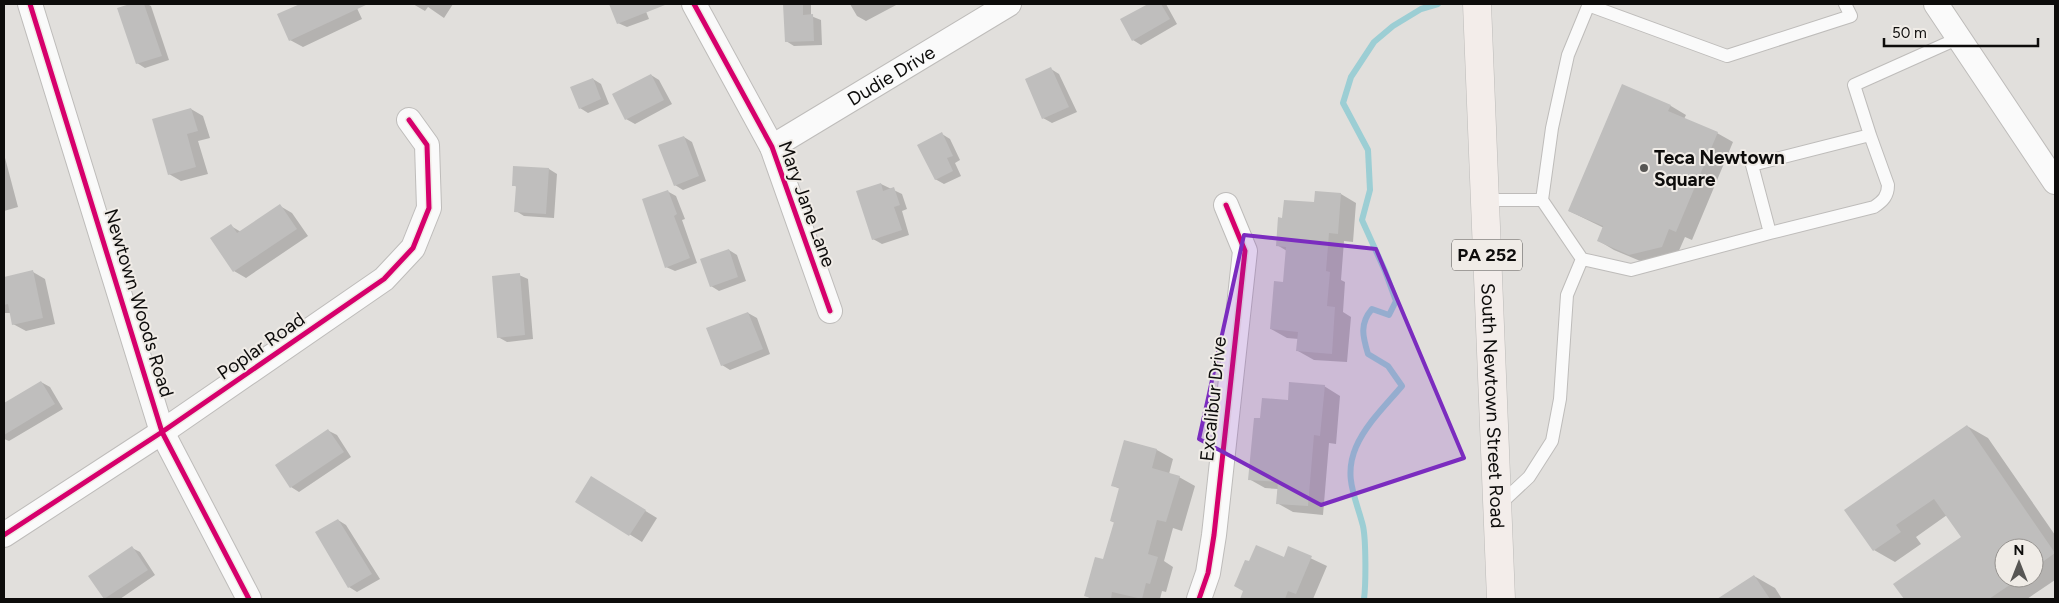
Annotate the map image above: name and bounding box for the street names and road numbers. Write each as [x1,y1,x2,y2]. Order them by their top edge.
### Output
street label: Dudie Drive [843,40,939,110]
street label: Mary Jane Lane [774,138,840,270]
street label: Newtown Woods Road [99,206,179,400]
road number: PA 252 [1452,240,1522,270]
street label: South Newtown Street Road [1477,283,1510,529]
street label: Poplar Road [213,307,309,385]
street label: Excalibur Drive [1195,335,1231,463]

